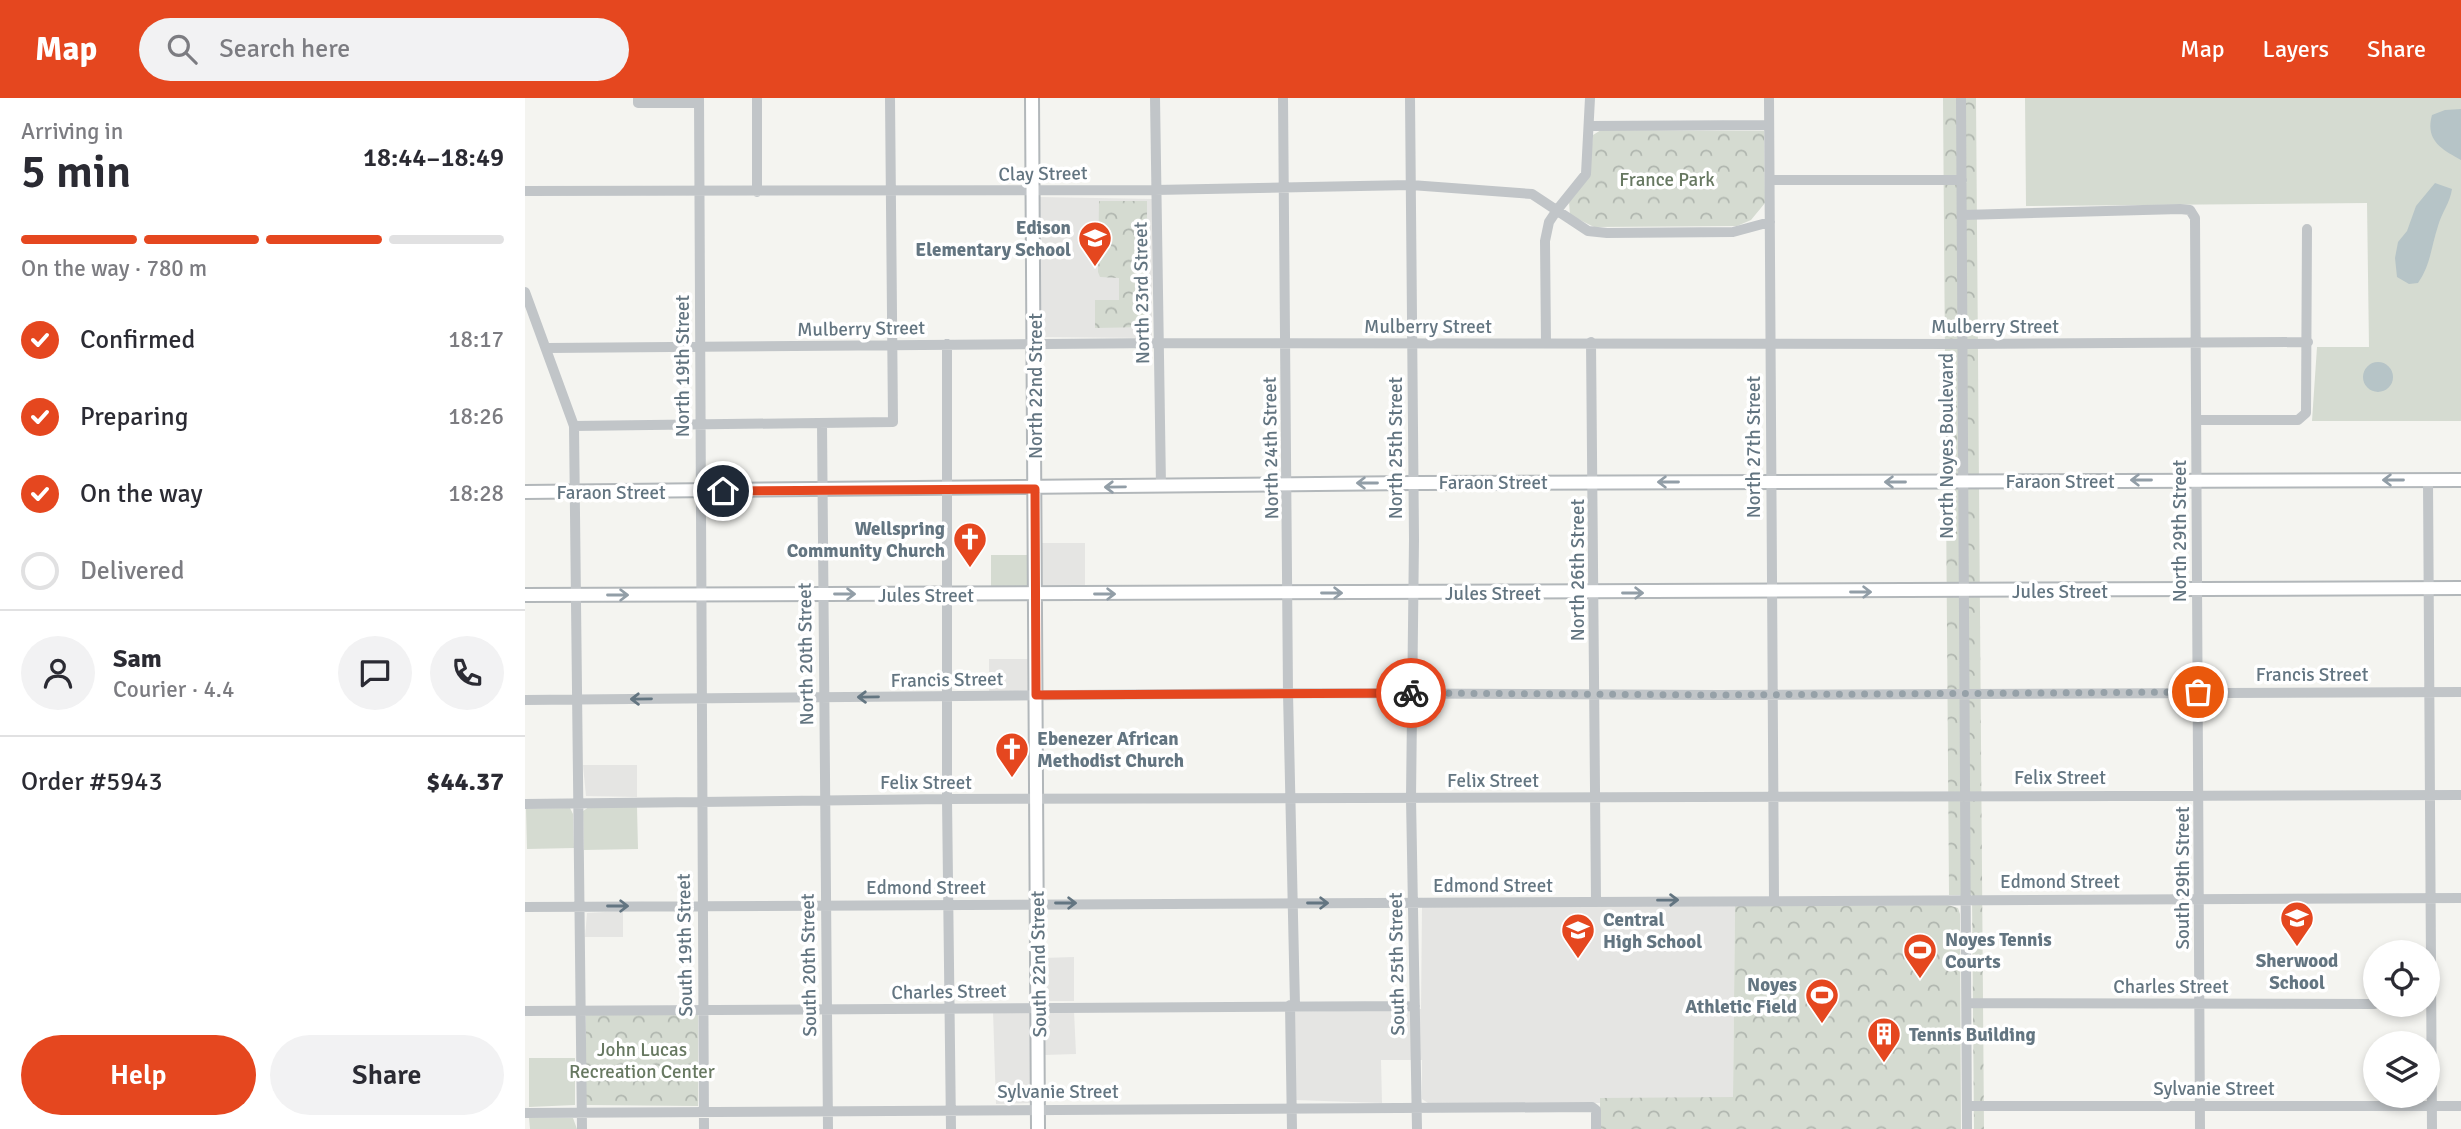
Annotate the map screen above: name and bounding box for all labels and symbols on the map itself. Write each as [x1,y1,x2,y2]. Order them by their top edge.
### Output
street label: Clay Street [998,161,1088,187]
park label: France Park [1619,168,1715,192]
place label: Edison Elementary School [915,216,1071,262]
school or university icon: Edison Elementary School [1076,219,1114,268]
street label: North 23rd Street [1129,221,1155,364]
street label: North 19th Street [671,294,695,437]
street label: North 22nd Street [1024,313,1048,459]
street label: Mulberry Street [1364,315,1492,339]
street label: Mulberry Street [1931,315,2059,339]
street label: Mulberry Street [797,316,926,342]
street label: North Noyes Boulevard [1935,353,1959,539]
street label: North 27th Street [1742,375,1766,518]
street label: North 24th Street [1258,376,1284,519]
street label: North 25th Street [1384,376,1408,519]
street label: North 29th Street [2168,459,2192,602]
pin [693,461,753,521]
street label: Faraon Street [2005,470,2115,494]
street label: Faraon Street [1438,471,1548,495]
one-way arrow [2130,473,2153,487]
one-way arrow [2382,473,2405,487]
one-way arrow [1657,475,1680,489]
one-way arrow [1884,475,1907,489]
one-way arrow [1356,476,1379,490]
street label: Faraon Street [556,481,666,505]
one-way arrow [1104,481,1127,494]
street label: North 26th Street [1566,498,1590,641]
place label: Wellspring Community Church [787,517,945,563]
church icon: Wellspring Community Church [951,520,989,569]
street label: Jules Street [2012,580,2108,604]
street label: North 20th Street [793,582,819,725]
street label: Jules Street [1445,582,1541,606]
street label: Jules Street [878,584,974,608]
one-way arrow [1849,585,1872,599]
one-way arrow [1320,586,1343,600]
one-way arrow [1621,586,1644,600]
one-way arrow [833,587,856,601]
one-way arrow [1093,587,1116,601]
one-way arrow [606,588,629,602]
courier [1376,658,1446,728]
pin [2168,662,2228,722]
street label: Francis Street [2256,663,2369,687]
street label: Francis Street [891,667,1004,693]
one-way arrow [857,690,880,704]
one-way arrow [629,692,652,705]
place label: Ebenezer African Methodist Church [1037,727,1184,773]
church icon: Ebenezer African Methodist Church [993,730,1031,779]
street label: Felix Street [2014,766,2106,790]
street label: Felix Street [1447,769,1539,793]
street label: Felix Street [880,771,972,795]
street label: South 29th Street [2171,806,2195,950]
street label: Edmond Street [2000,870,2120,894]
street label: South 19th Street [672,873,698,1017]
street label: Edmond Street [1433,874,1553,898]
street label: Edmond Street [866,876,986,900]
street label: South 22nd Street [1026,890,1052,1038]
street label: South 25th Street [1384,892,1410,1036]
street label: South 20th Street [796,893,822,1037]
one-way arrow [1656,893,1679,907]
one-way arrow [1054,896,1077,910]
one-way arrow [1306,896,1329,910]
one-way arrow [606,899,629,913]
school or university icon: Sherwood School [2278,899,2316,948]
place label: Central High School [1603,908,1702,954]
school or university icon: Central High School [1559,911,1597,960]
place label: Noyes Tennis Courts [1945,928,2052,974]
sports icon: Noyes Tennis Courts [1901,931,1939,980]
place label: Sherwood School [2256,949,2338,995]
place label: Noyes Athletic Field [1685,973,1797,1019]
street label: Charles Street [2113,975,2229,999]
sports icon: Noyes Athletic Field [1803,976,1841,1025]
street label: Charles Street [891,979,1007,1005]
building icon: Tennis Building [1865,1015,1903,1064]
place label: Tennis Building [1909,1023,2036,1047]
park label: John Lucas Recreation Center [569,1038,715,1084]
street label: Sylvanie Street [2153,1077,2275,1101]
street label: Sylvanie Street [997,1080,1119,1104]

